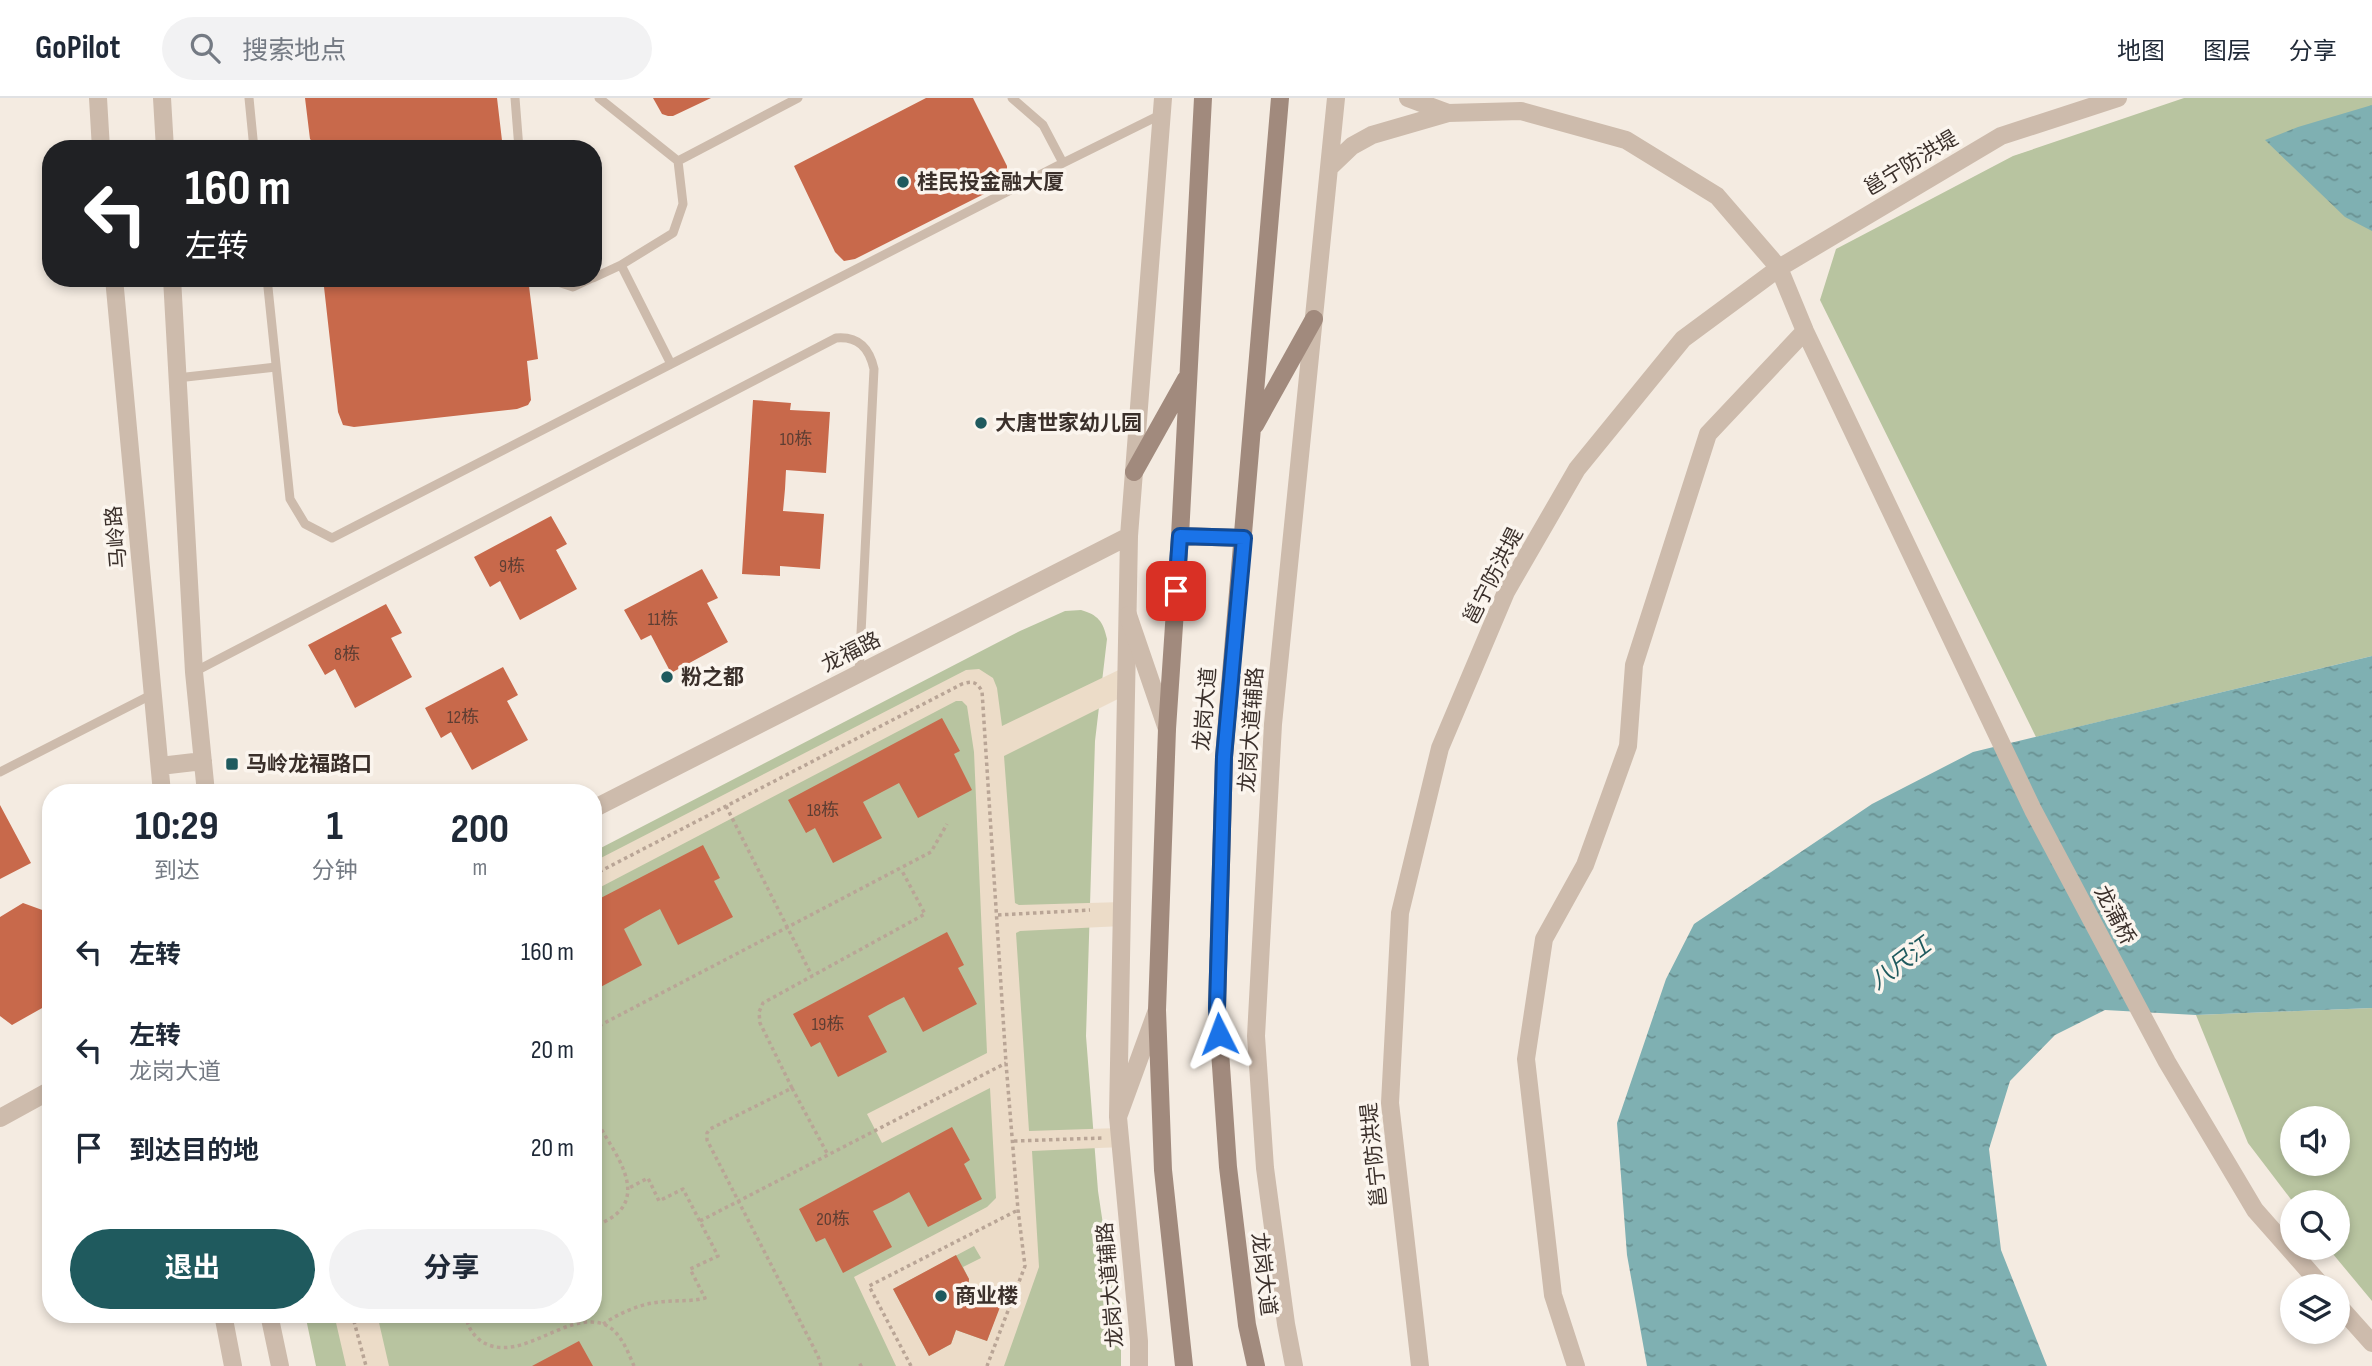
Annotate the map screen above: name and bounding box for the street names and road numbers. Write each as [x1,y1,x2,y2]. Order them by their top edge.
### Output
street label: 邕宁防洪堤 [1860,126,1963,201]
street label: 马岭路 [101,504,132,569]
street label: 邕宁防洪堤 [1458,524,1528,629]
street label: 龙福路 [817,627,885,678]
street label: 龙岗大道 [1189,666,1222,752]
street label: 龙岗大道辅路 [1235,666,1268,794]
street label: 龙蒲桥 [2089,882,2140,949]
street label: 邕宁防洪堤 [1357,1101,1392,1208]
street label: 龙岗大道辅路 [1093,1221,1128,1349]
street label: 龙岗大道 [1246,1231,1281,1317]

